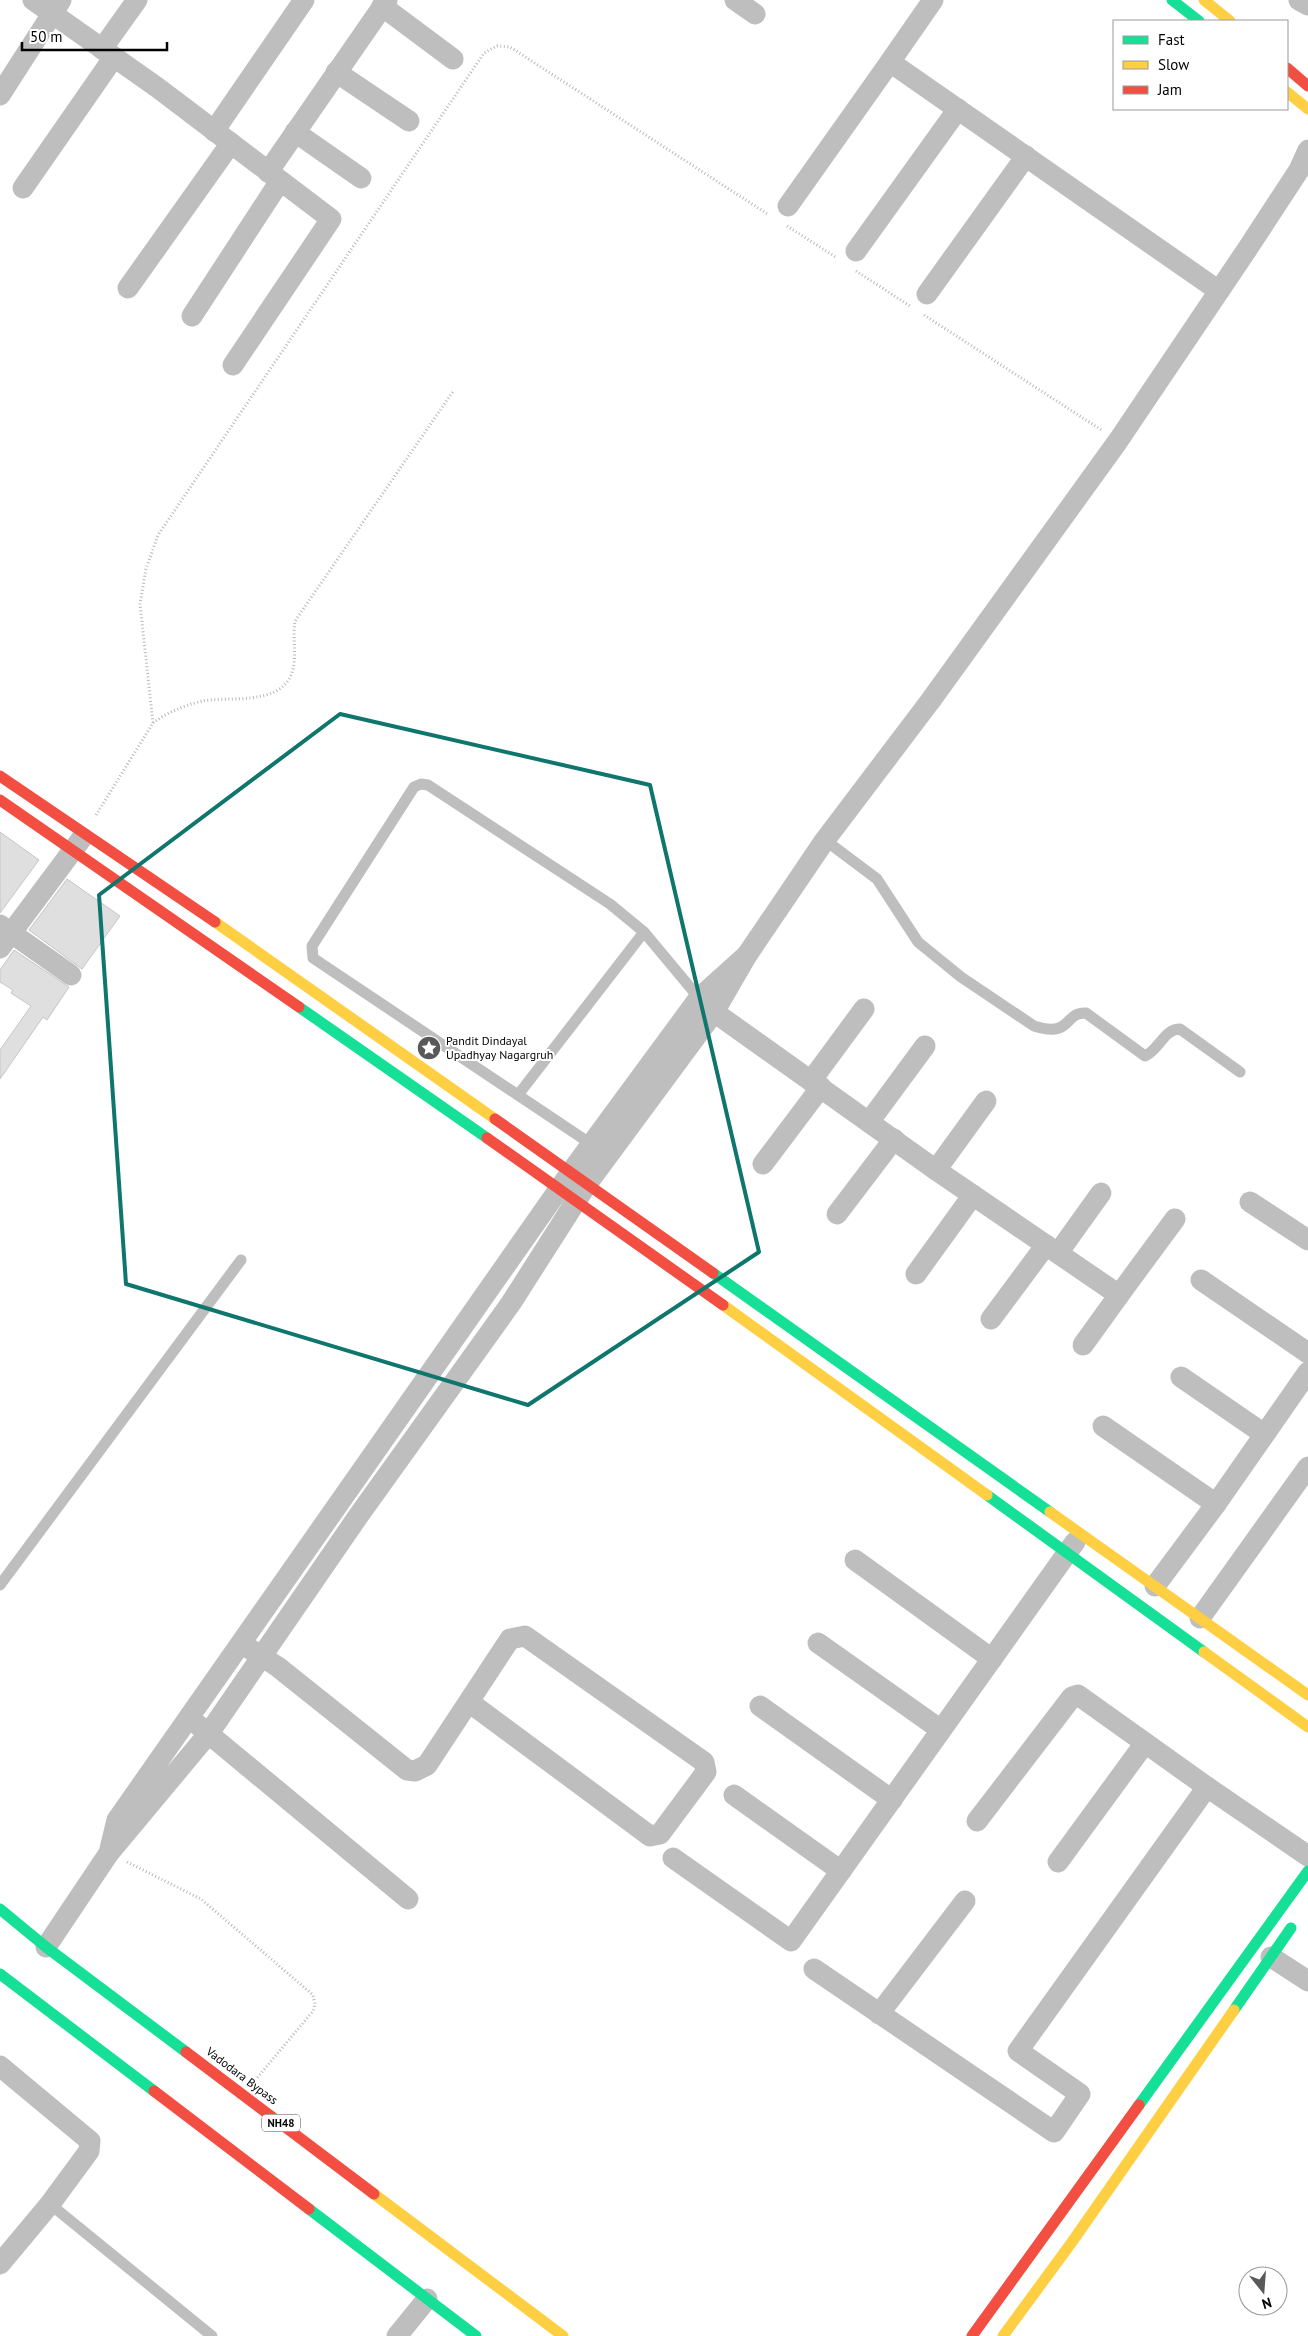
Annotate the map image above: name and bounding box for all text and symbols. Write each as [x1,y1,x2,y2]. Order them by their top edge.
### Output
scale bar [22,20,168,52]
legend [1113,20,1288,110]
text: 50 m [30,27,63,46]
text: Fast [1158,30,1185,49]
text: Slow [1158,55,1189,74]
text: Jam [1157,80,1182,99]
place label: Pandit Dindayal Upadhyay Nagargruh [446,1033,553,1062]
place icon: Pandit Dindayal Upadhyay Nagargruh [416,1035,442,1061]
street label: Vadodara Bypass [203,2043,281,2107]
road number: NH48 [262,2114,300,2132]
north arrow [1238,2266,1288,2316]
text: N [1260,2293,1274,2313]

